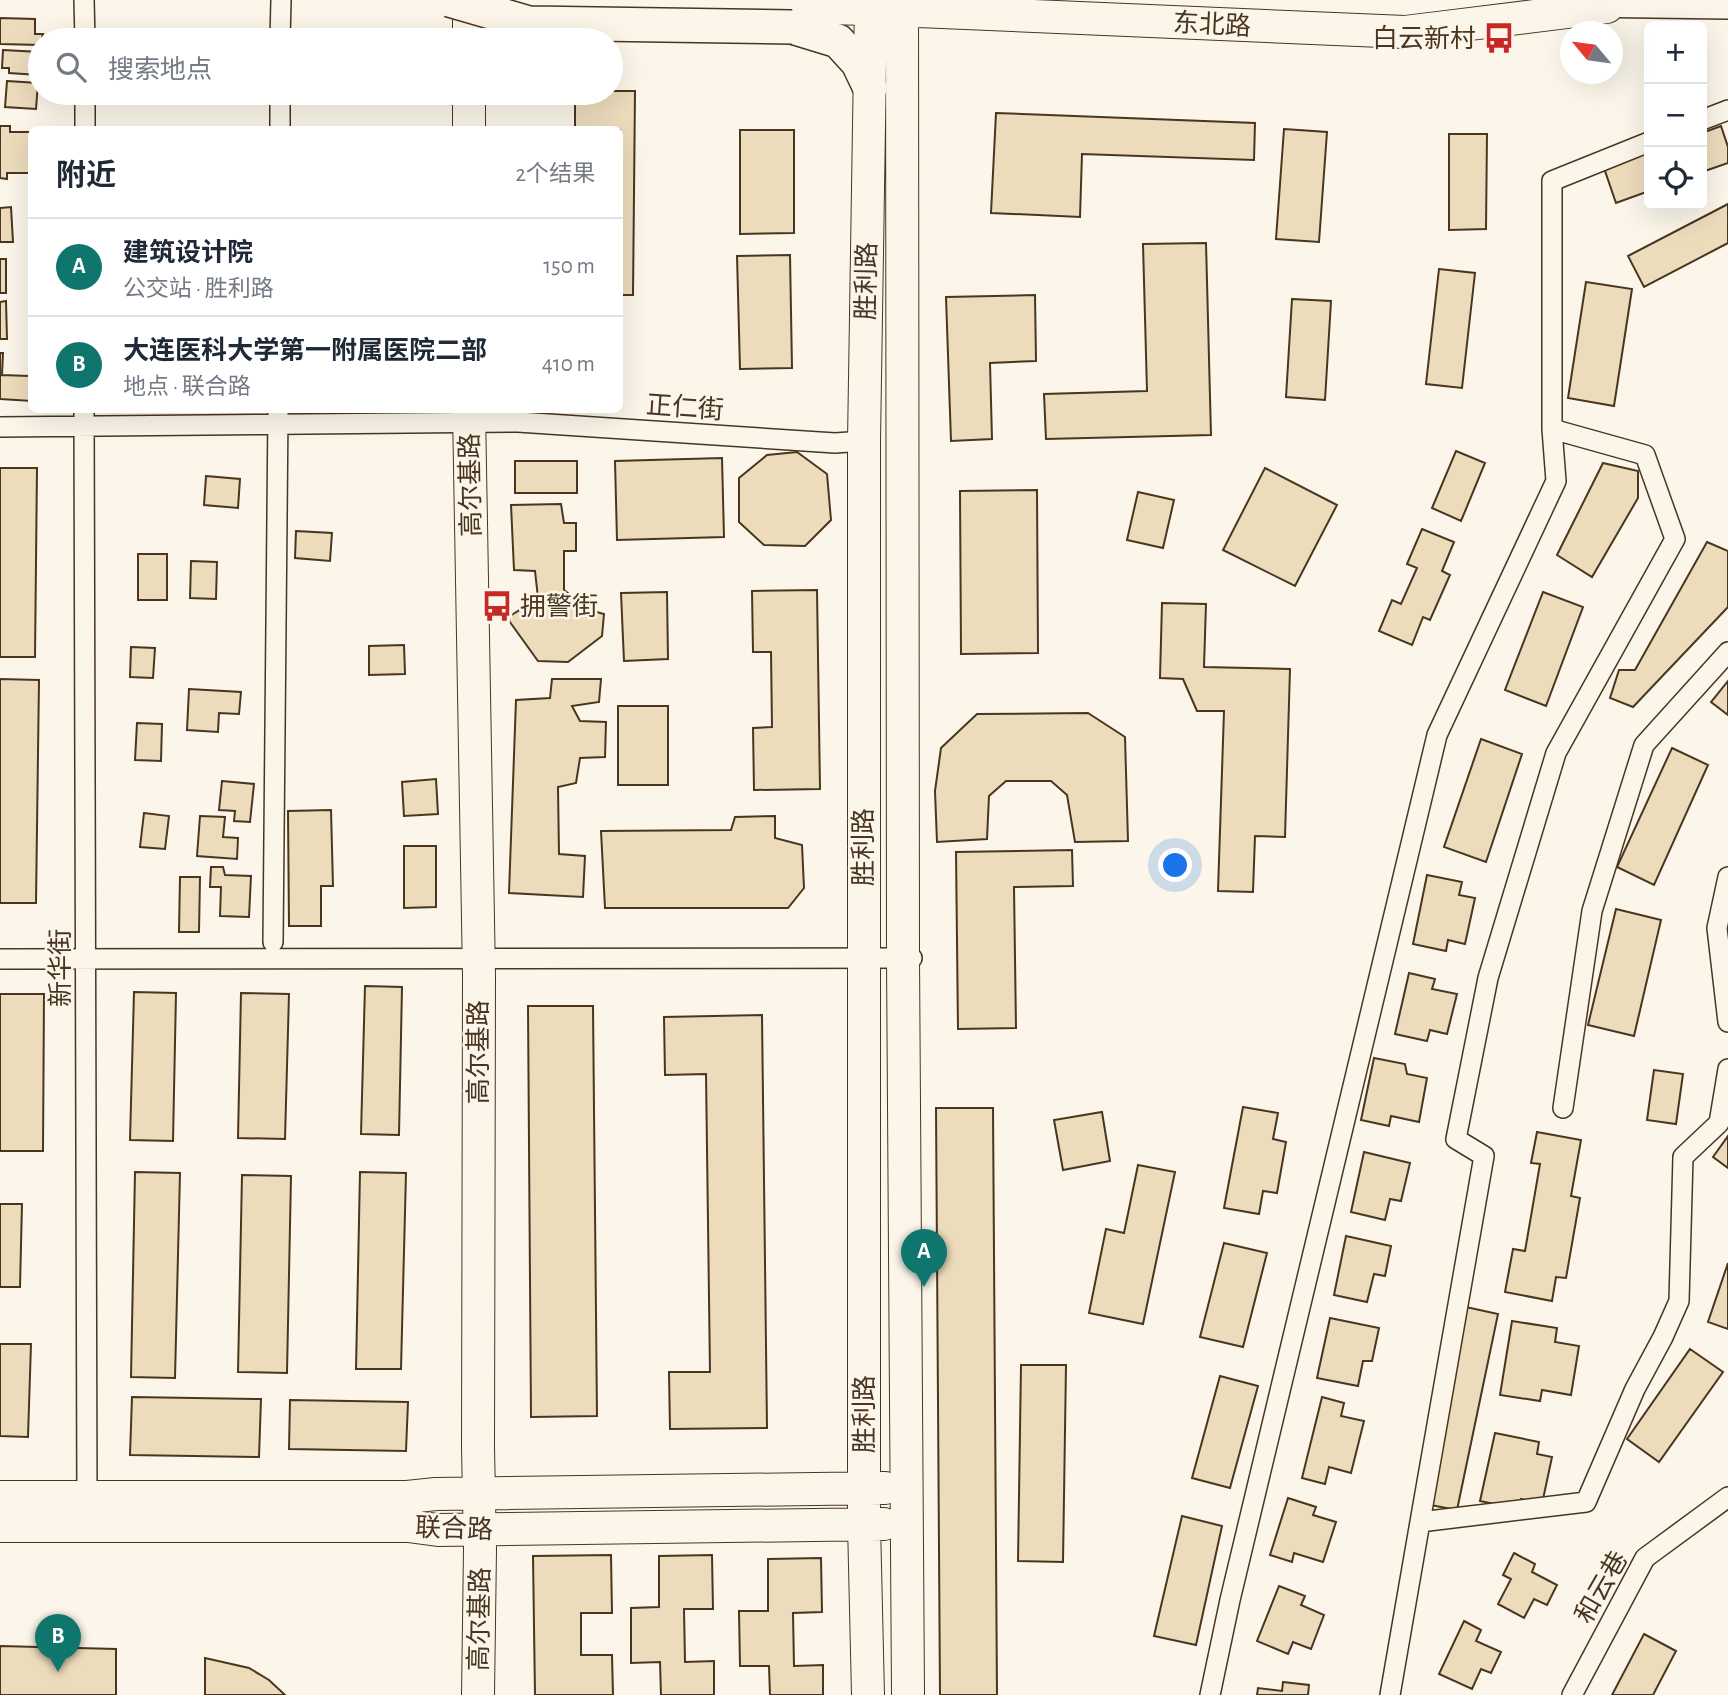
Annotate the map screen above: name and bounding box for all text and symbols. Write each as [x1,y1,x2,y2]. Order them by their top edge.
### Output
street label: 东北路 [1172,9,1252,40]
bus stop icon: 白云新村 [1482,21,1516,55]
north arrow [1560,21,1623,84]
map controls [1644,21,1707,210]
button: + [1644,21,1707,84]
place label: 白云新村 [1372,24,1476,52]
search box [28,28,623,105]
icon: search [52,48,90,86]
text: 搜索地点 [108,57,212,83]
button: − [1644,84,1707,147]
button: locate [1644,147,1707,210]
text: 附近 [56,161,116,191]
text: 2个结果 [516,163,595,186]
text: 建筑设计院 [123,240,253,266]
street label: 胜利路 [852,242,881,320]
text: A [72,255,86,278]
text: 150 m [543,255,595,278]
text: 公交站 · 胜利路 [123,278,274,301]
text: 大连医科大学第一附属医院二部 [123,338,487,364]
text: B [72,353,86,376]
text: 410 m [542,353,595,376]
text: 地点 · 联合路 [123,376,251,399]
street label: 正仁街 [645,391,725,424]
street label: 高尔基路 [455,433,485,537]
bus stop icon: 拥警街 [480,589,514,623]
place label: 拥警街 [520,593,598,620]
street label: 胜利路 [850,808,877,886]
your location [1158,848,1192,882]
street label: 新华街 [47,929,74,1007]
street label: 高尔基路 [464,1000,492,1104]
pin: A [901,1229,947,1287]
street label: 胜利路 [851,1375,878,1453]
street label: 联合路 [415,1514,493,1543]
street label: 和云巷 [1570,1547,1633,1628]
street label: 高尔基路 [464,1567,494,1671]
pin: B [35,1614,81,1672]

